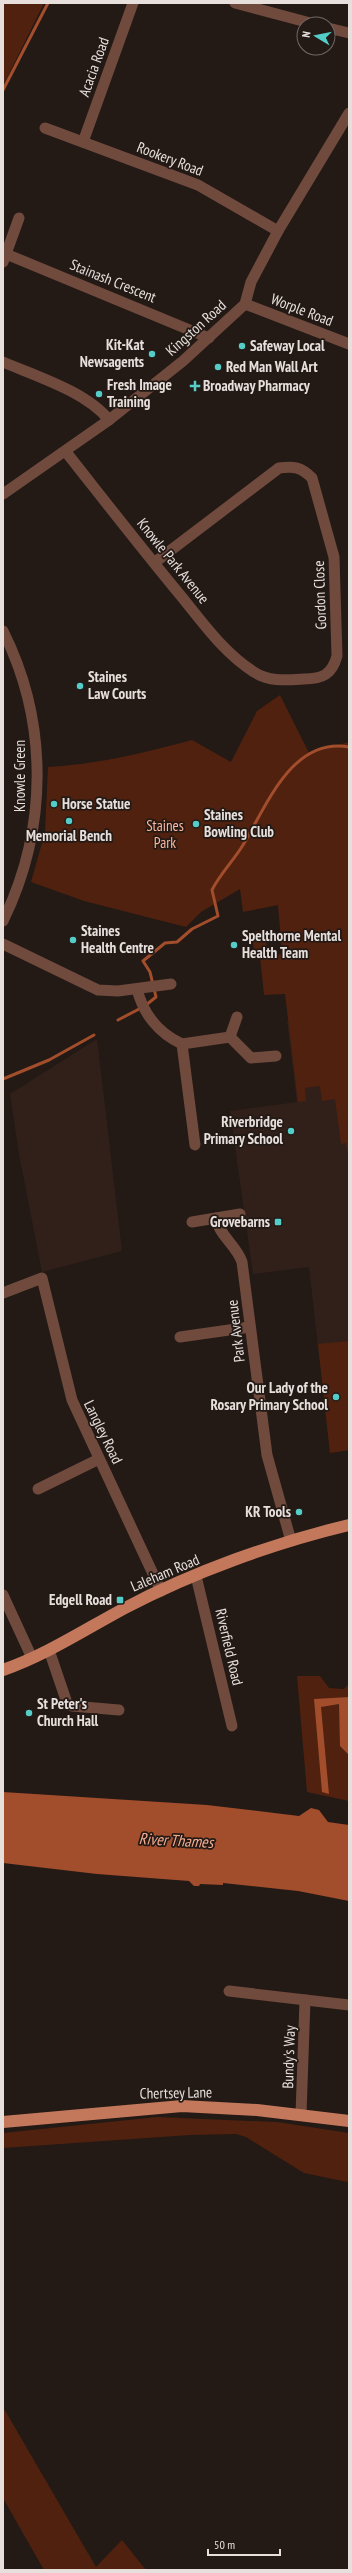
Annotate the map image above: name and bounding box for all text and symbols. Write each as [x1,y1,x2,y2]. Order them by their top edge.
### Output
north arrow [296,16,336,56]
text: N [299,30,314,38]
street label: Acacia Road [74,35,113,99]
street label: Rookery Road [134,137,206,180]
street label: Stainash Crescent [67,255,159,306]
street label: Worple Road [268,289,336,330]
street label: Kingston Road [162,296,230,360]
place label: Kit-Kat Newsagents [80,335,145,371]
place label: Safeway Local [250,336,325,355]
marker: Safeway Local [237,341,247,351]
marker: Kit-Kat Newsagents [147,349,157,359]
place label: Red Man Wall Art [226,357,318,376]
marker: Red Man Wall Art [213,362,223,372]
place label: Fresh Image Training [107,375,172,411]
place label: Broadway Pharmacy [203,376,311,395]
marker: Broadway Pharmacy [190,381,200,391]
marker: Fresh Image Training [94,389,104,399]
street label: Knowle Park Avenue [133,514,214,607]
street label: Gordon Close [309,560,330,630]
place label: Staines Law Courts [88,667,146,703]
marker: Staines Law Courts [75,681,85,691]
street label: Knowle Green [10,740,29,812]
place label: Horse Statue [62,794,130,813]
marker: Horse Statue [49,799,59,809]
place label: Staines Bowling Club [204,805,274,841]
marker: Memorial Bench [64,816,74,826]
park label: Staines Park [146,816,184,852]
marker: Staines Bowling Club [191,819,201,829]
place label: Memorial Bench [26,826,112,845]
place label: Staines Health Centre [81,921,154,957]
place label: Spelthorne Mental Health Team [242,926,341,962]
marker: Staines Health Centre [68,935,78,945]
marker: Spelthorne Mental Health Team [229,940,239,950]
place label: Riverbridge Primary School [204,1112,283,1148]
marker: Riverbridge Primary School [286,1126,296,1136]
place label: Grovebarns [210,1212,270,1231]
marker: Grovebarns [273,1217,283,1227]
street label: Park Avenue [222,1299,249,1363]
place label: Our Lady of the Rosary Primary School [211,1378,328,1414]
marker: Our Lady of the Rosary Primary School [331,1392,341,1402]
street label: Langley Road [80,1397,127,1467]
place label: KR Tools [245,1502,291,1521]
marker: KR Tools [294,1507,304,1517]
street label: Laleham Road [128,1550,202,1596]
place label: Edgell Road [49,1590,112,1609]
marker: Edgell Road [115,1595,125,1605]
street label: Riverfield Road [211,1607,248,1687]
place label: St Peter's Church Hall [37,1694,99,1730]
marker: St Peter's Church Hall [24,1708,34,1718]
water label: River Thames [138,1828,215,1852]
street label: Bundy's Way [278,2025,299,2089]
street label: Chertsey Lane [140,2082,212,2103]
scale bar [208,2531,280,2557]
text: 50 m [214,2537,235,2552]

